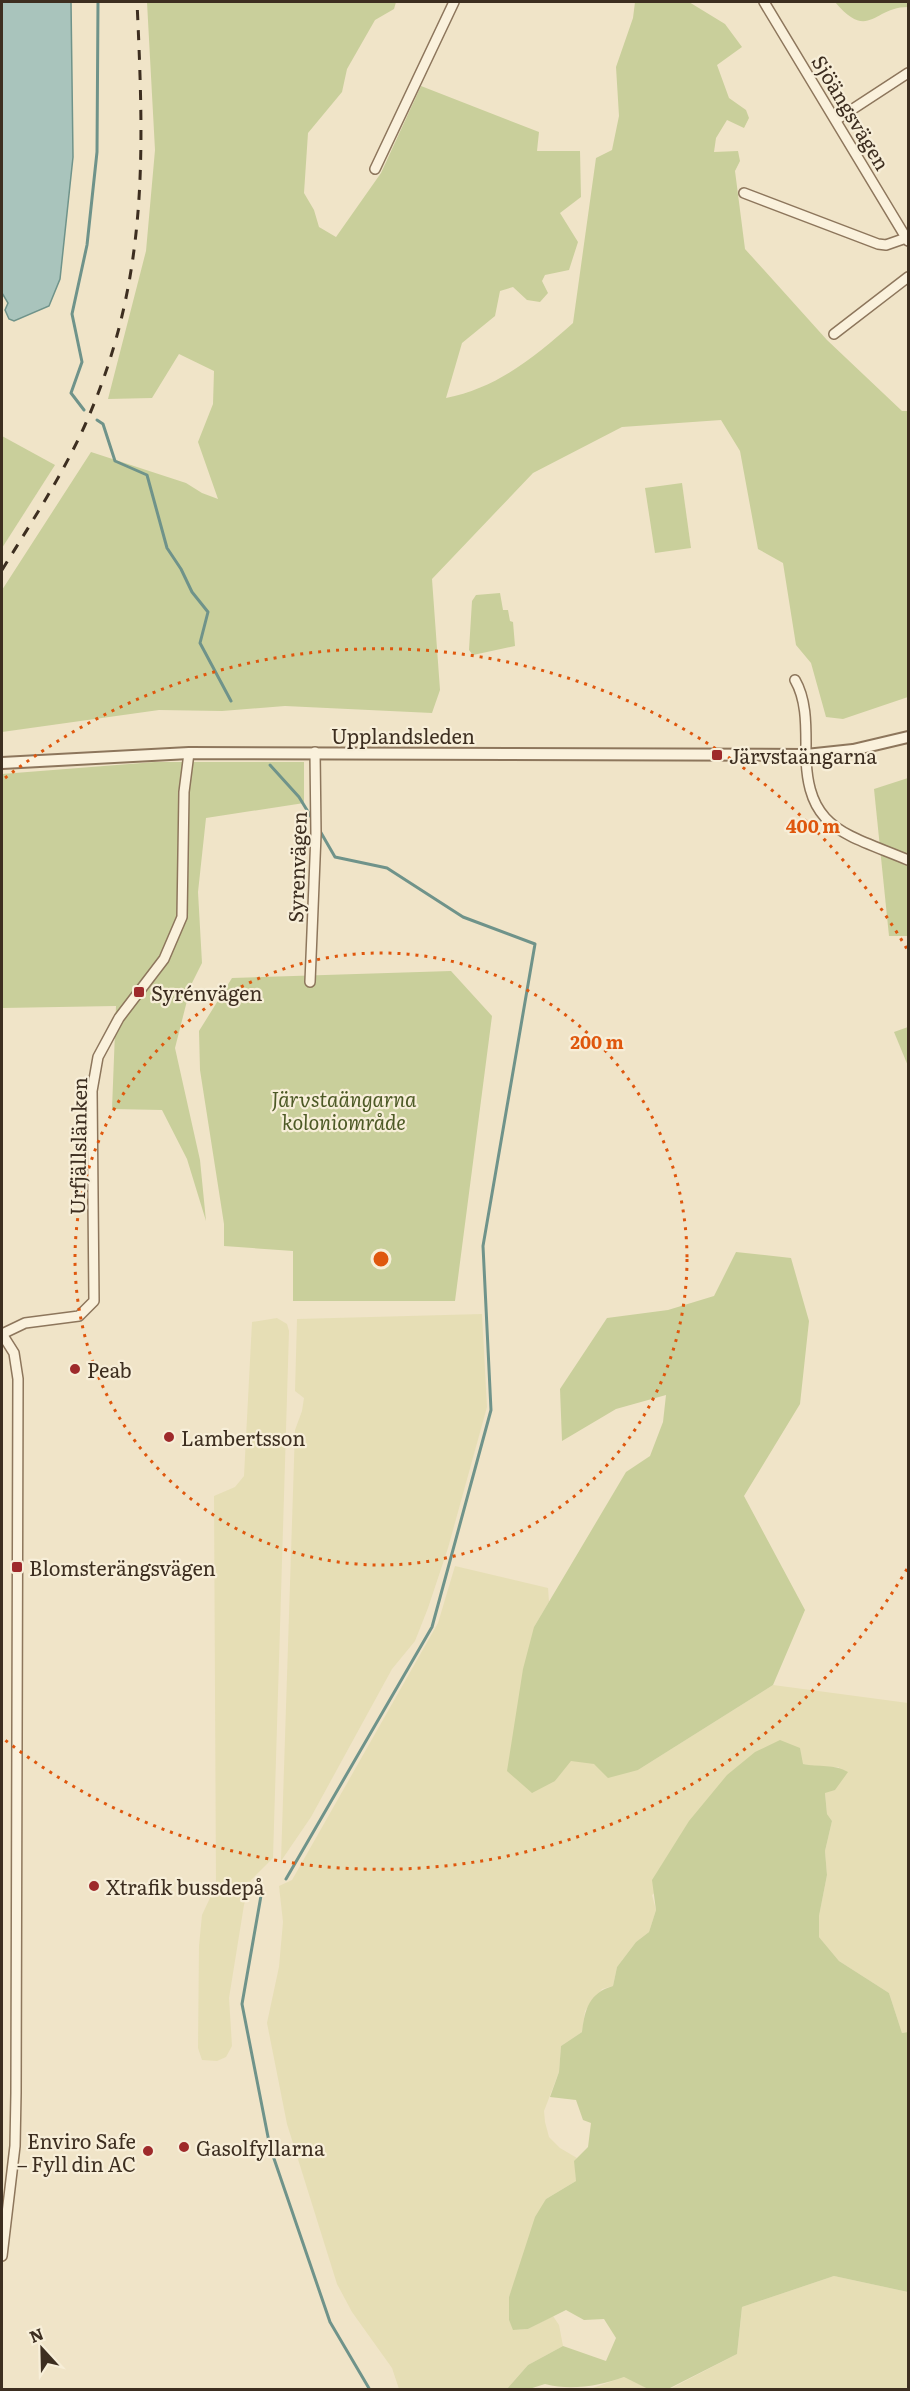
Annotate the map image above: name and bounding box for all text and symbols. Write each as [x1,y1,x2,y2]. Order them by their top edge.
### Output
street label: Sjöängsvägen [806,49,898,175]
street label: Upplandsleden [331,720,475,750]
place label: Järvstaängarna [729,740,877,770]
marker: Järvstaängarna [710,748,724,762]
street label: Syrenvägen [279,811,313,923]
text: 400 m [786,812,840,839]
place label: Syrénvägen [151,977,262,1007]
marker: Syrénvägen [132,985,146,999]
text: 200 m [570,1028,624,1055]
street label: Urfjällslänken [61,1077,93,1215]
park label: Järvstaängarna koloniområde [271,1083,417,1136]
centre of rings [371,1249,391,1269]
place label: Peab [87,1354,132,1384]
marker: Peab [68,1362,82,1376]
place label: Lambertsson [181,1422,305,1452]
marker: Lambertsson [162,1430,176,1444]
place label: Blomsterängsvägen [29,1552,216,1582]
marker: Blomsterängsvägen [10,1560,24,1574]
place label: Xtrafik bussdepå [106,1871,265,1901]
marker: Xtrafik bussdepå [87,1879,101,1893]
place label: Enviro Safe – Fyll din AC [17,2125,136,2178]
place label: Gasolfyllarna [196,2132,325,2162]
marker: Gasolfyllarna [177,2140,191,2154]
marker: Enviro Safe – Fyll din AC [141,2144,155,2158]
north arrow [12,2319,72,2379]
text: N [25,2321,47,2348]

